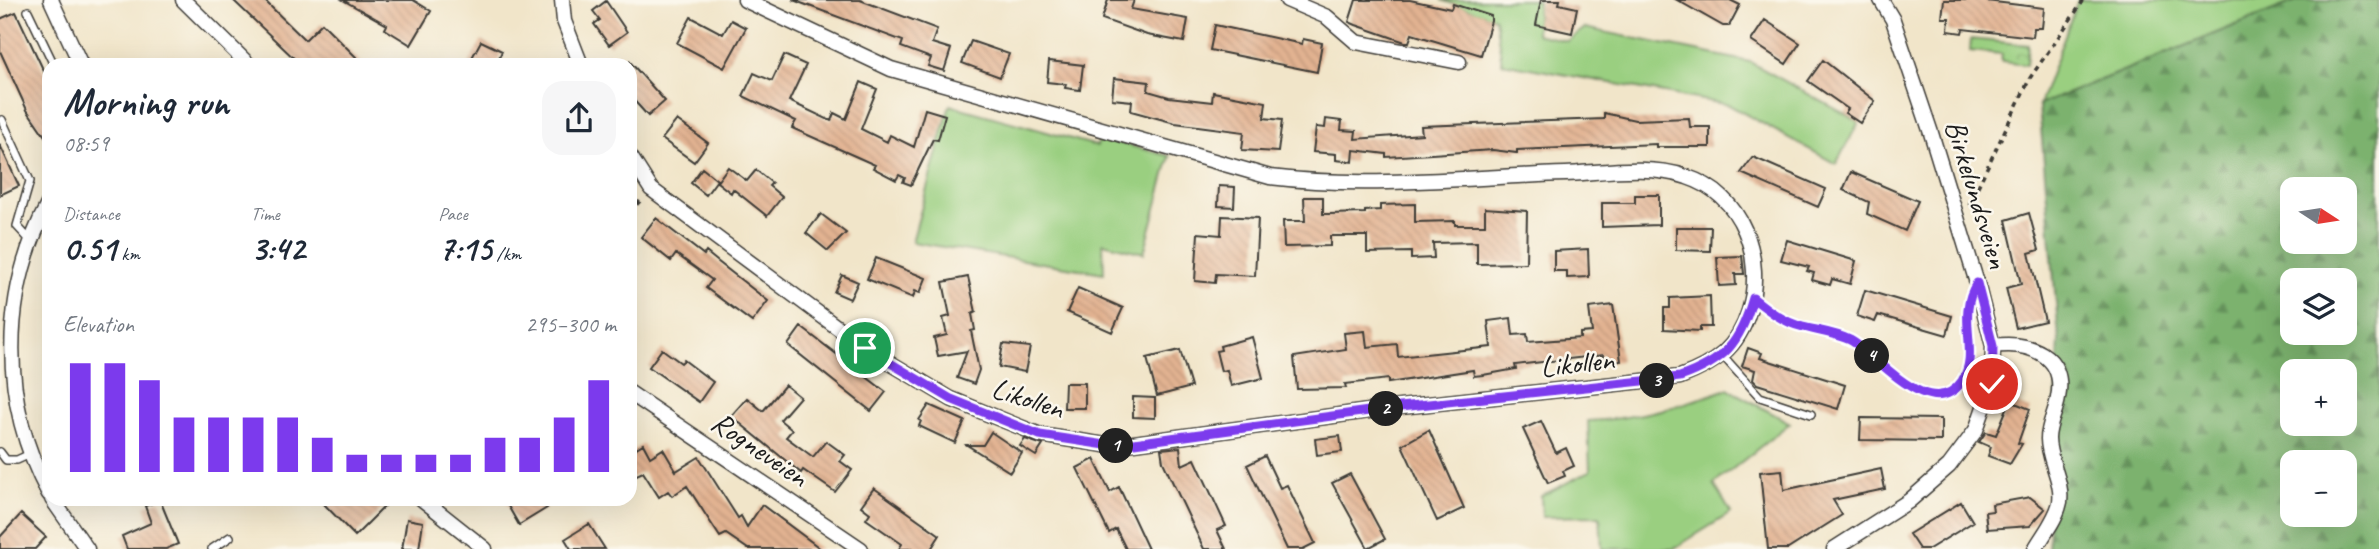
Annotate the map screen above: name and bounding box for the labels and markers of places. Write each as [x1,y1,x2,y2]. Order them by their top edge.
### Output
pin [835,318,895,378]
pin: 4 [1854,338,1890,374]
pin [1962,354,2022,414]
pin: 3 [1640,364,1674,398]
pin: 2 [1368,392,1404,426]
pin: 1 [1098,428,1134,464]

